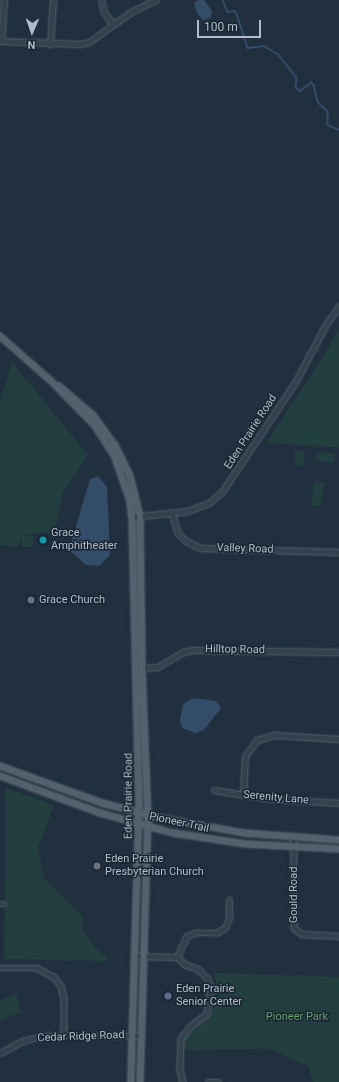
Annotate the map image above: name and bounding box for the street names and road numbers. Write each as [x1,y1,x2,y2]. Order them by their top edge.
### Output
street label: Eden Prairie Road [222,392,280,472]
street label: Valley Road [216,541,274,557]
street label: Hilltop Road [205,643,265,657]
street label: Eden Prairie Road [122,753,136,839]
street label: Serenity Lane [243,789,309,807]
street label: Pioneer Trail [148,810,210,836]
street label: Gould Road [287,867,301,923]
street label: Cedar Ridge Road [37,1029,125,1045]

